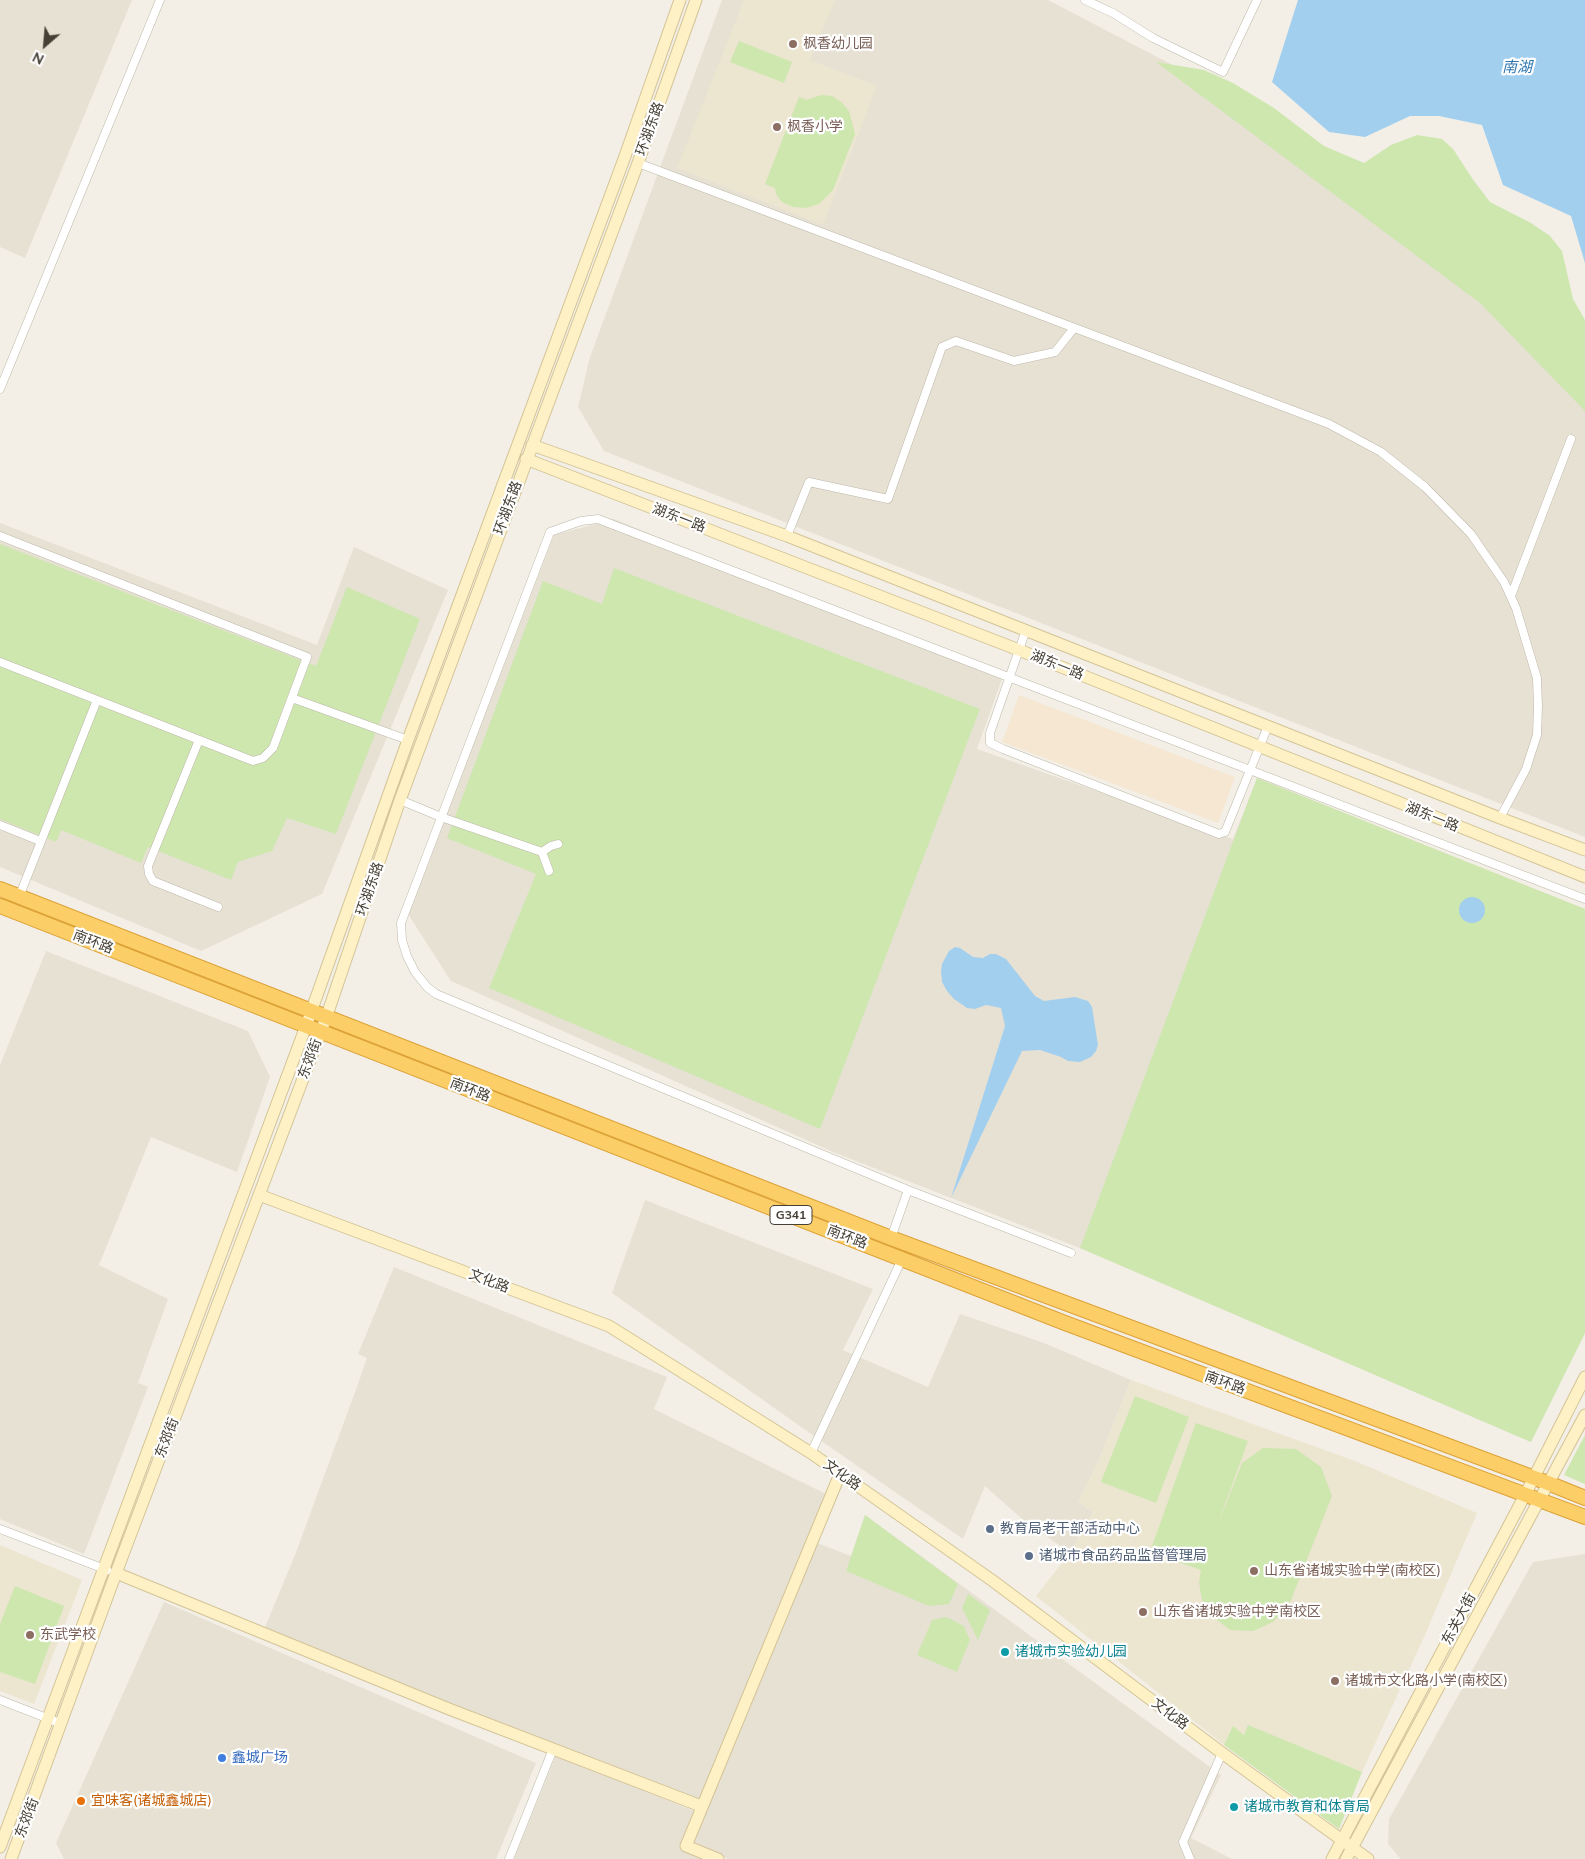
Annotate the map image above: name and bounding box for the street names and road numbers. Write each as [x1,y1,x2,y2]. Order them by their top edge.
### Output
street label: 环湖东路 [633,100,667,158]
street label: 环湖东路 [491,479,525,537]
street label: 湖东一路 [650,500,708,536]
street label: 湖东一路 [1028,647,1086,683]
street label: 湖东一路 [1403,799,1461,835]
street label: 环湖东路 [353,860,387,918]
street label: 南环路 [70,927,116,957]
street label: 东郊街 [295,1036,325,1082]
street label: 南环路 [447,1075,493,1105]
road number: G341 [770,1206,812,1224]
street label: 南环路 [824,1222,870,1252]
street label: 文化路 [466,1266,512,1296]
street label: 南环路 [1202,1368,1248,1398]
street label: 东郊街 [152,1415,182,1461]
street label: 文化路 [820,1456,864,1494]
street label: 东关大街 [1438,1590,1480,1648]
street label: 文化路 [1148,1695,1192,1733]
street label: 东郊街 [12,1795,42,1841]

